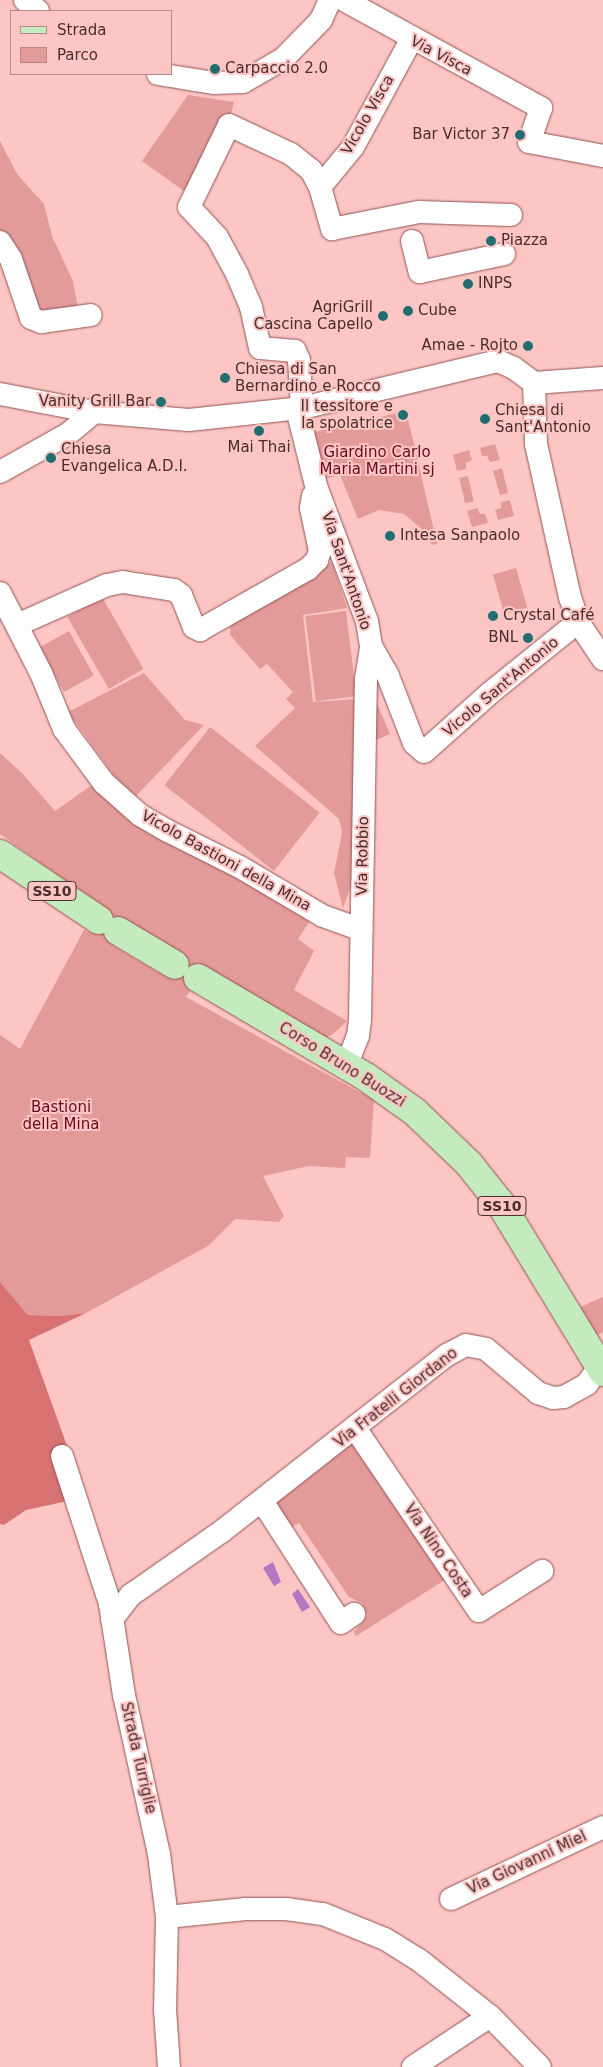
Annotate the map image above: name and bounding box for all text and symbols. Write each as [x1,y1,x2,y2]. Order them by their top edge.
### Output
legend [10,10,172,75]
text: Strada [57,21,106,39]
street label: Via Visca [407,32,475,80]
text: Parco [57,46,98,64]
place label: Carpaccio 2.0 [225,60,328,78]
marker: Carpaccio 2.0 [209,63,221,75]
street label: Vicolo Visca [338,72,398,158]
place label: Bar Victor 37 [412,126,510,144]
marker: Bar Victor 37 [514,129,526,141]
place label: Piazza [501,232,548,250]
marker: Piazza [485,235,497,247]
place label: INPS [478,275,512,293]
marker: INPS [462,278,474,290]
place label: AgriGrill Cascina Capello [254,298,373,333]
place label: Cube [418,302,457,320]
marker: Cube [402,305,414,317]
marker: AgriGrill Cascina Capello [377,310,389,322]
place label: Amae - Rojto [422,337,518,355]
marker: Amae - Rojto [522,340,534,352]
place label: Chiesa di San Bernardino e Rocco [235,360,381,395]
marker: Chiesa di San Bernardino e Rocco [219,372,231,384]
place label: Vanity Grill Bar [39,393,151,411]
marker: Vanity Grill Bar [155,396,167,408]
place label: Il tessitore e la spolatrice [301,397,393,432]
place label: Chiesa di Sant'Antonio [495,401,591,436]
marker: Il tessitore e la spolatrice [397,409,409,421]
marker: Chiesa di Sant'Antonio [479,413,491,425]
marker: Mai Thai [253,425,265,437]
place label: Mai Thai [227,439,291,457]
place label: Chiesa Evangelica A.D.I. [61,440,188,475]
park label: Giardino Carlo Maria Martini sj [319,443,435,478]
marker: Chiesa Evangelica A.D.I. [45,452,57,464]
street label: Via Sant'Antonio [317,509,375,633]
place label: Intesa Sanpaolo [400,527,520,545]
marker: Intesa Sanpaolo [384,530,396,542]
place label: Crystal Café [503,607,595,625]
marker: Crystal Café [487,610,499,622]
place label: BNL [488,629,518,647]
marker: BNL [522,632,534,644]
street label: Vicolo Sant'Antonio [439,633,563,741]
street label: Vicolo Bastioni della Mina [138,807,314,915]
street label: Via Robbio [353,816,373,896]
road number: SS10 [27,879,77,902]
street label: Corso Bruno Buozzi [275,1019,409,1111]
park label: Bastioni della Mina [23,1098,99,1133]
road number: SS10 [477,1194,527,1218]
street label: Via Fratelli Giordano [331,1344,461,1452]
street label: Via Nino Costa [400,1501,476,1601]
street label: Strada Turriglie [116,1700,160,1816]
street label: Via Giovanni Miel [464,1827,590,1899]

